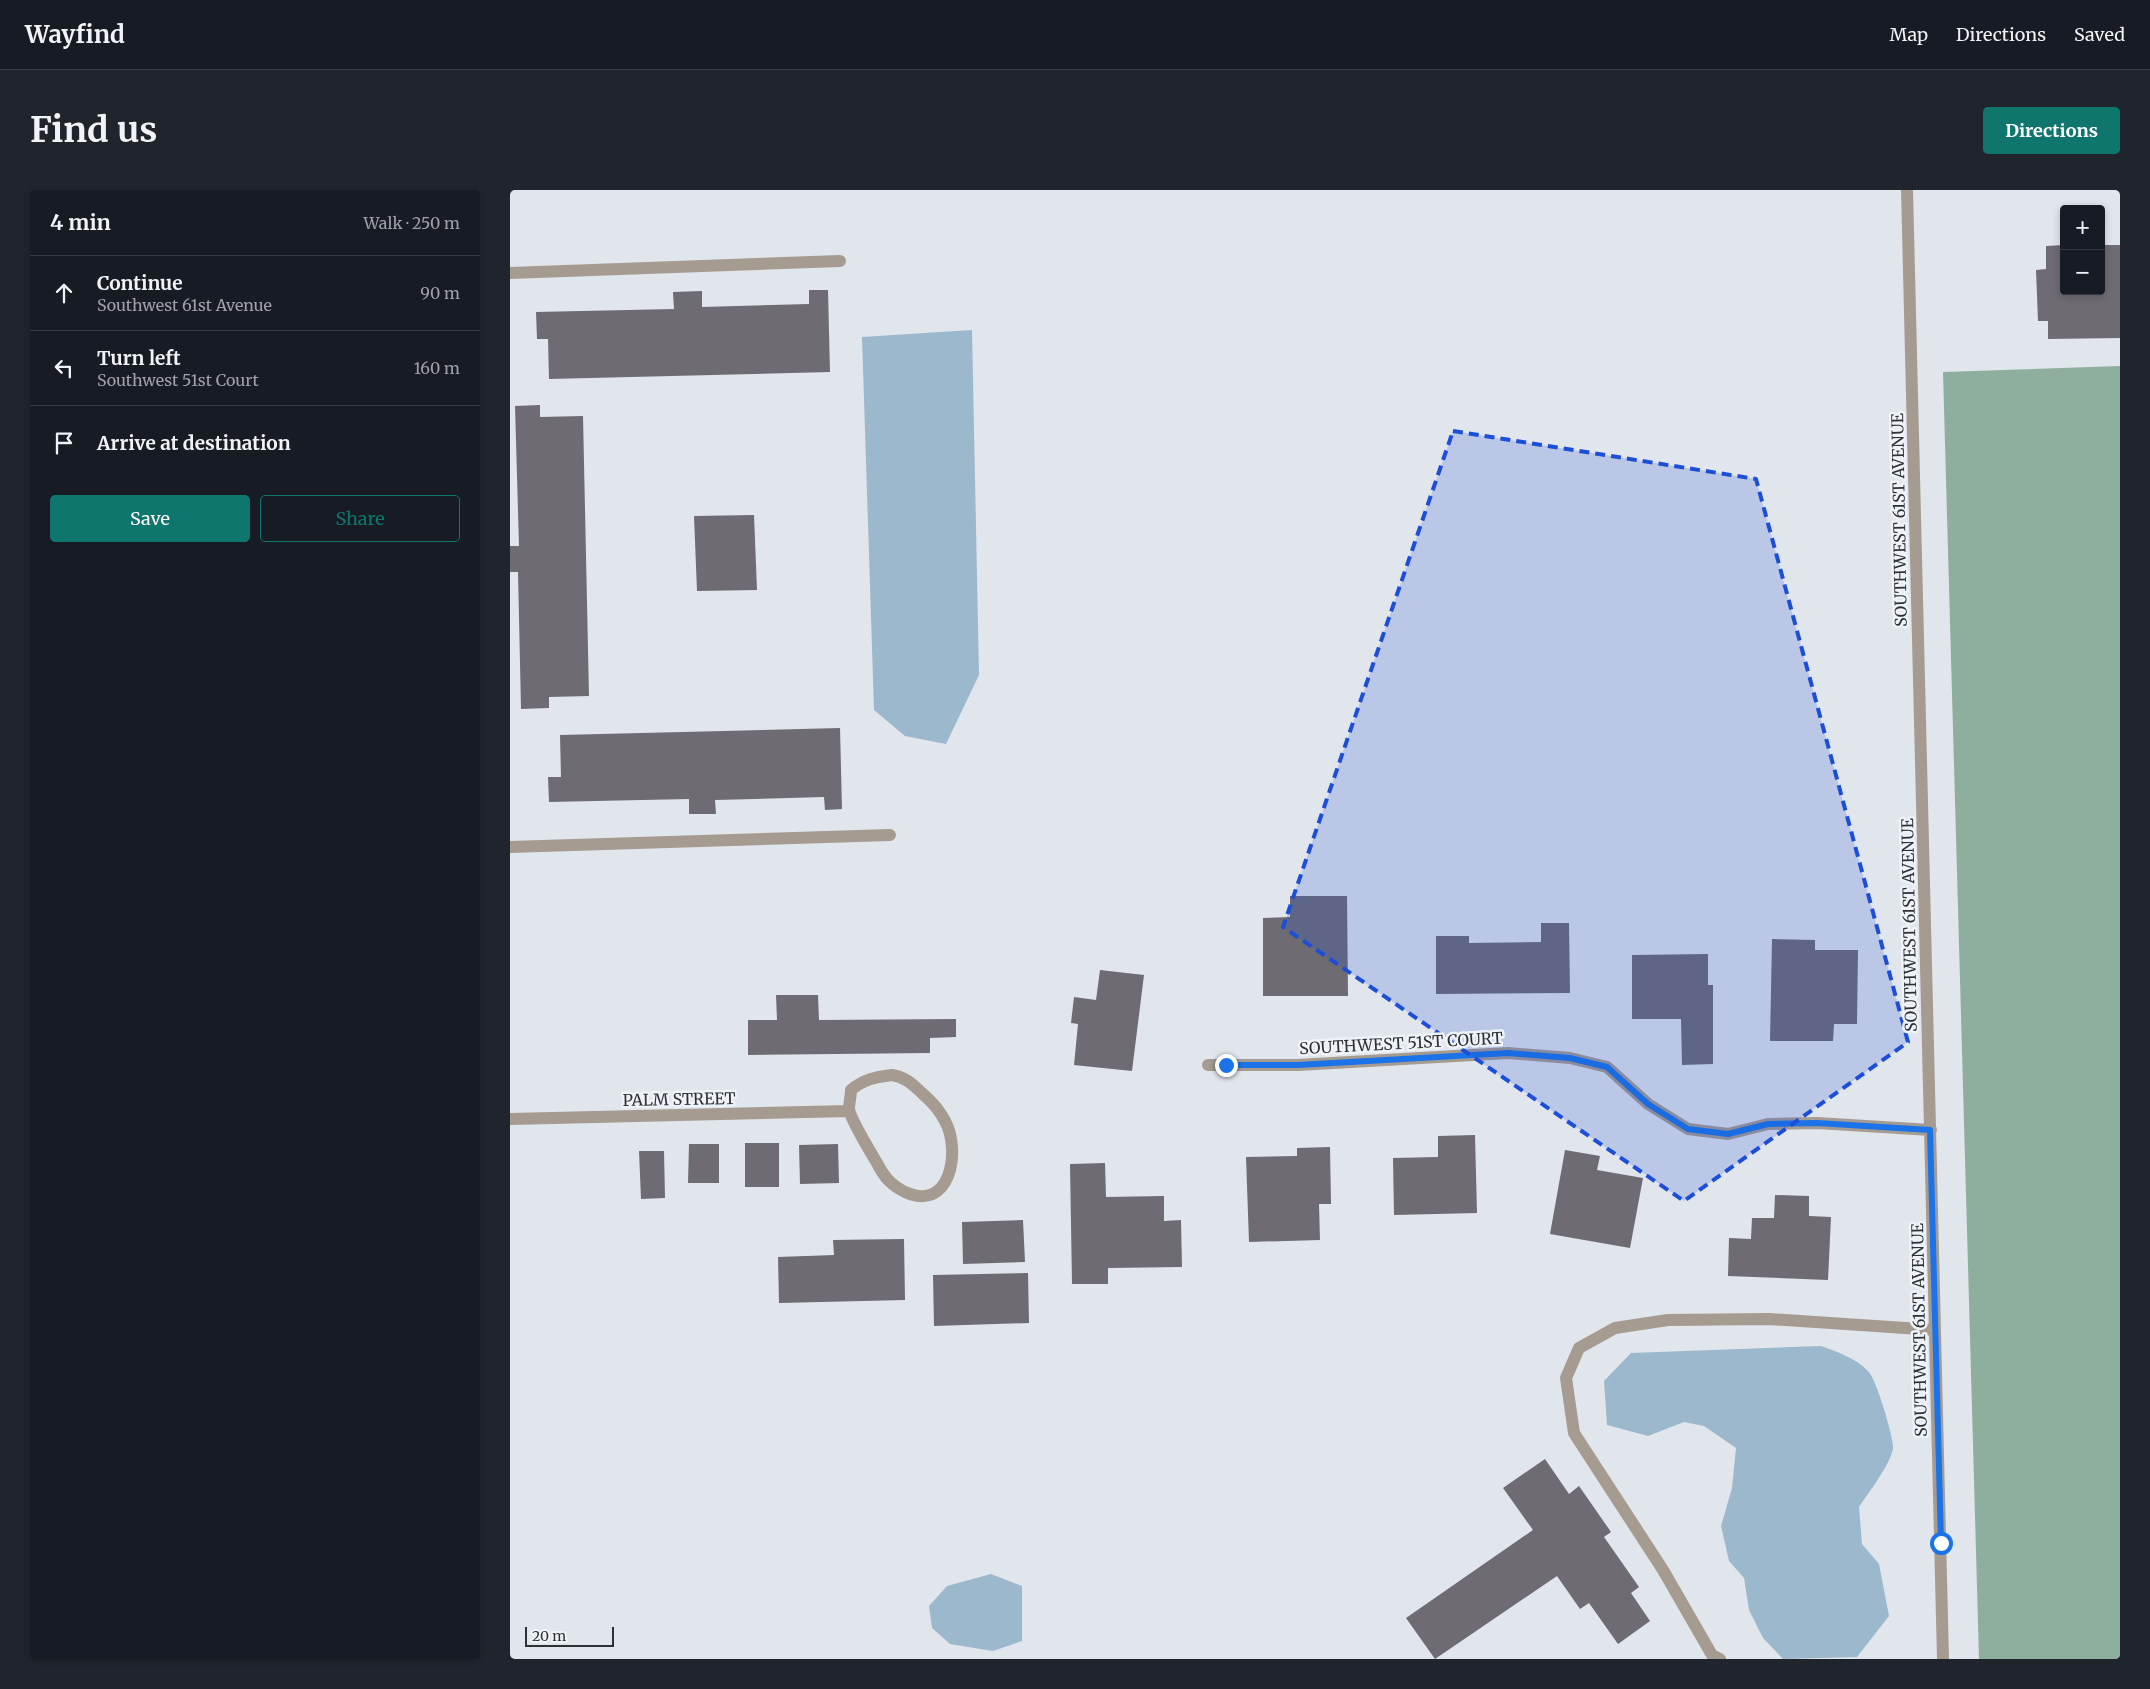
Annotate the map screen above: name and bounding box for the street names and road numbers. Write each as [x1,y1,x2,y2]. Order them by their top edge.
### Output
street label: SOUTHWEST 61ST AVENUE [1887,412,1911,627]
street label: SOUTHWEST 61ST AVENUE [1897,817,1921,1032]
street label: SOUTHWEST 51ST COURT [1299,1028,1503,1058]
street label: PALM STREET [622,1088,736,1110]
street label: SOUTHWEST 61ST AVENUE [1907,1222,1931,1437]

